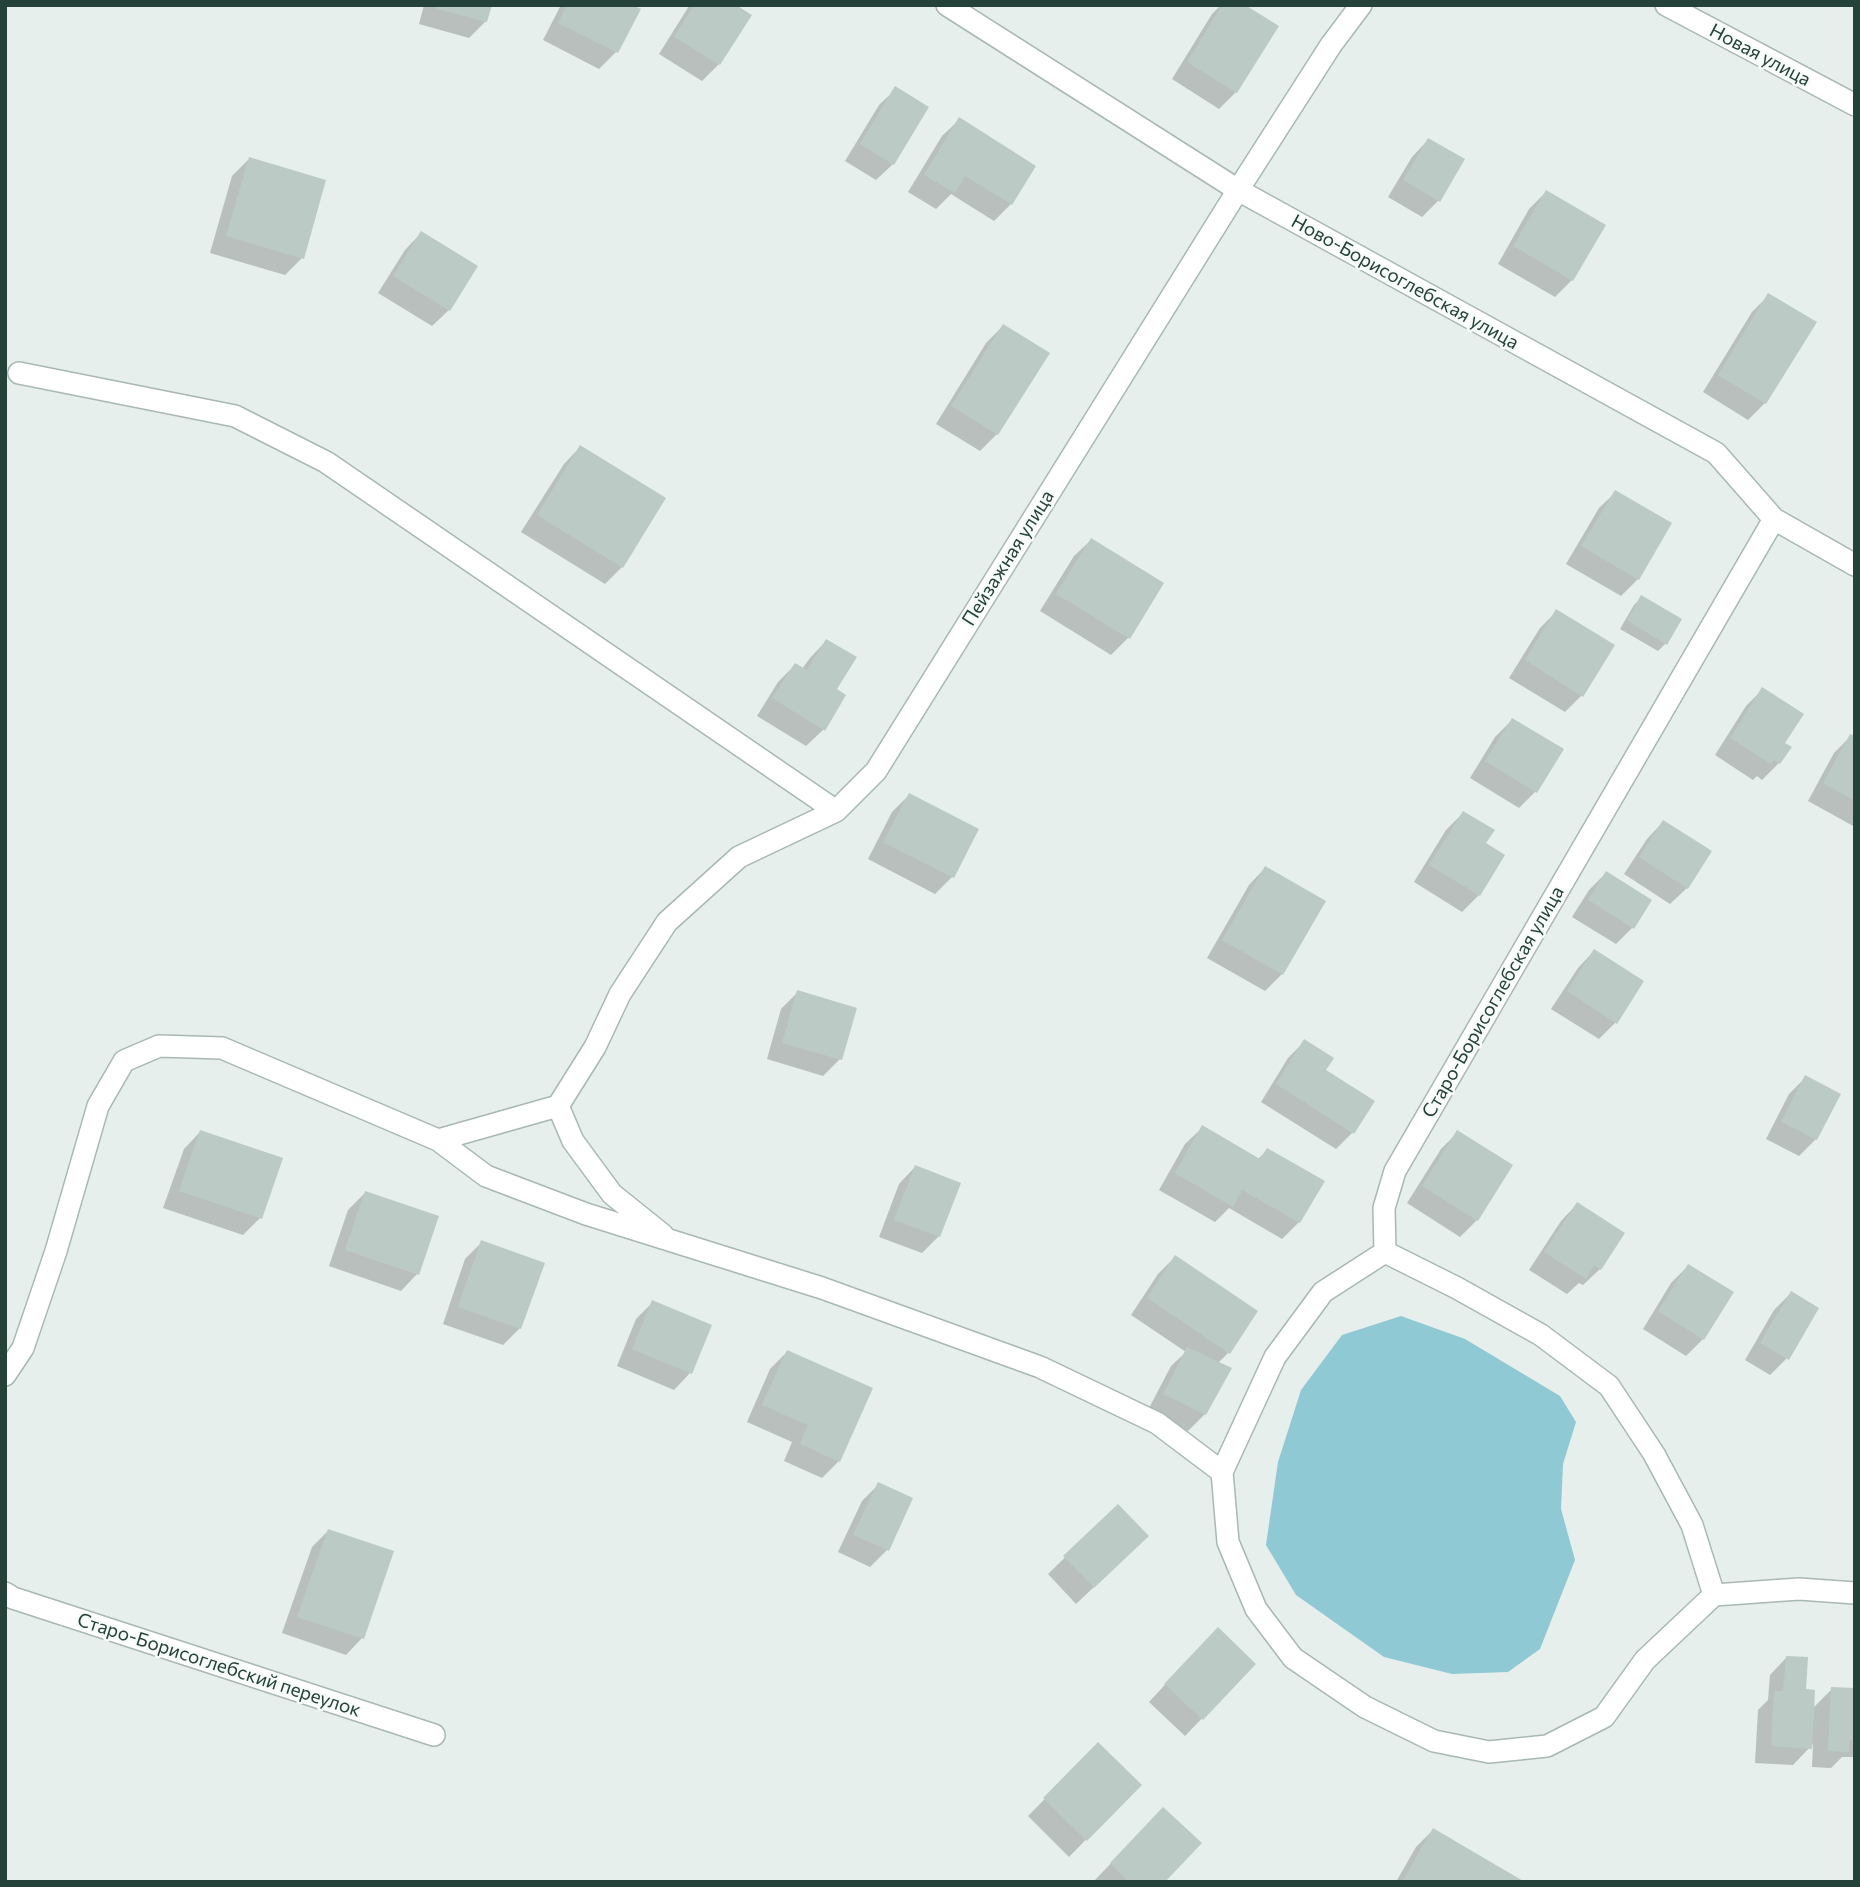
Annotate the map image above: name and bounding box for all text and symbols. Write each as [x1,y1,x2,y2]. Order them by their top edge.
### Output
street label: Новая улица [1706,19,1814,91]
street label: Ново-Борисоглебская улица [1287,210,1523,354]
street label: Пейзажная улица [957,486,1059,630]
street label: Старо-Борисоглебская улица [1417,882,1569,1122]
street label: Старо-Борисоглебский переулок [74,1608,364,1722]

